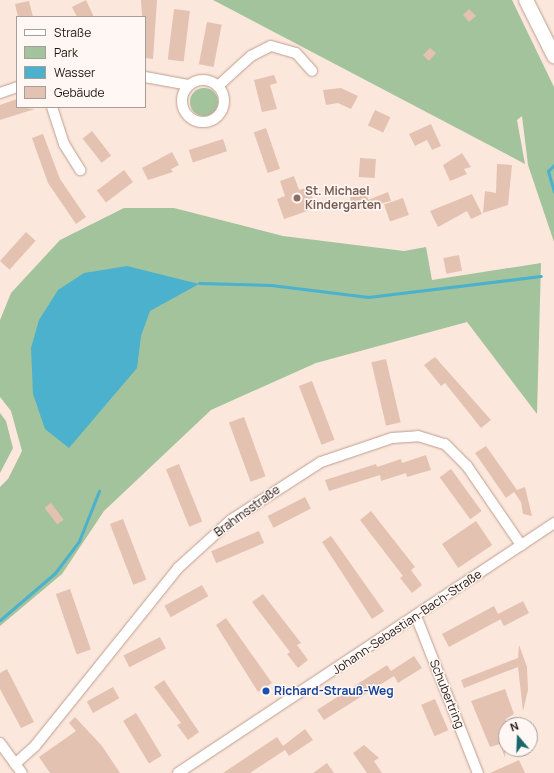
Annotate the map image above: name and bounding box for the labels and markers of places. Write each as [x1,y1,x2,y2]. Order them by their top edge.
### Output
place label: St. Michael Kindergarten [305,184,381,212]
marker: St. Michael Kindergarten [292,193,302,203]
place label: Richard-Strauß-Weg [274,684,394,698]
marker: Richard-Strauß-Weg [261,686,271,696]

